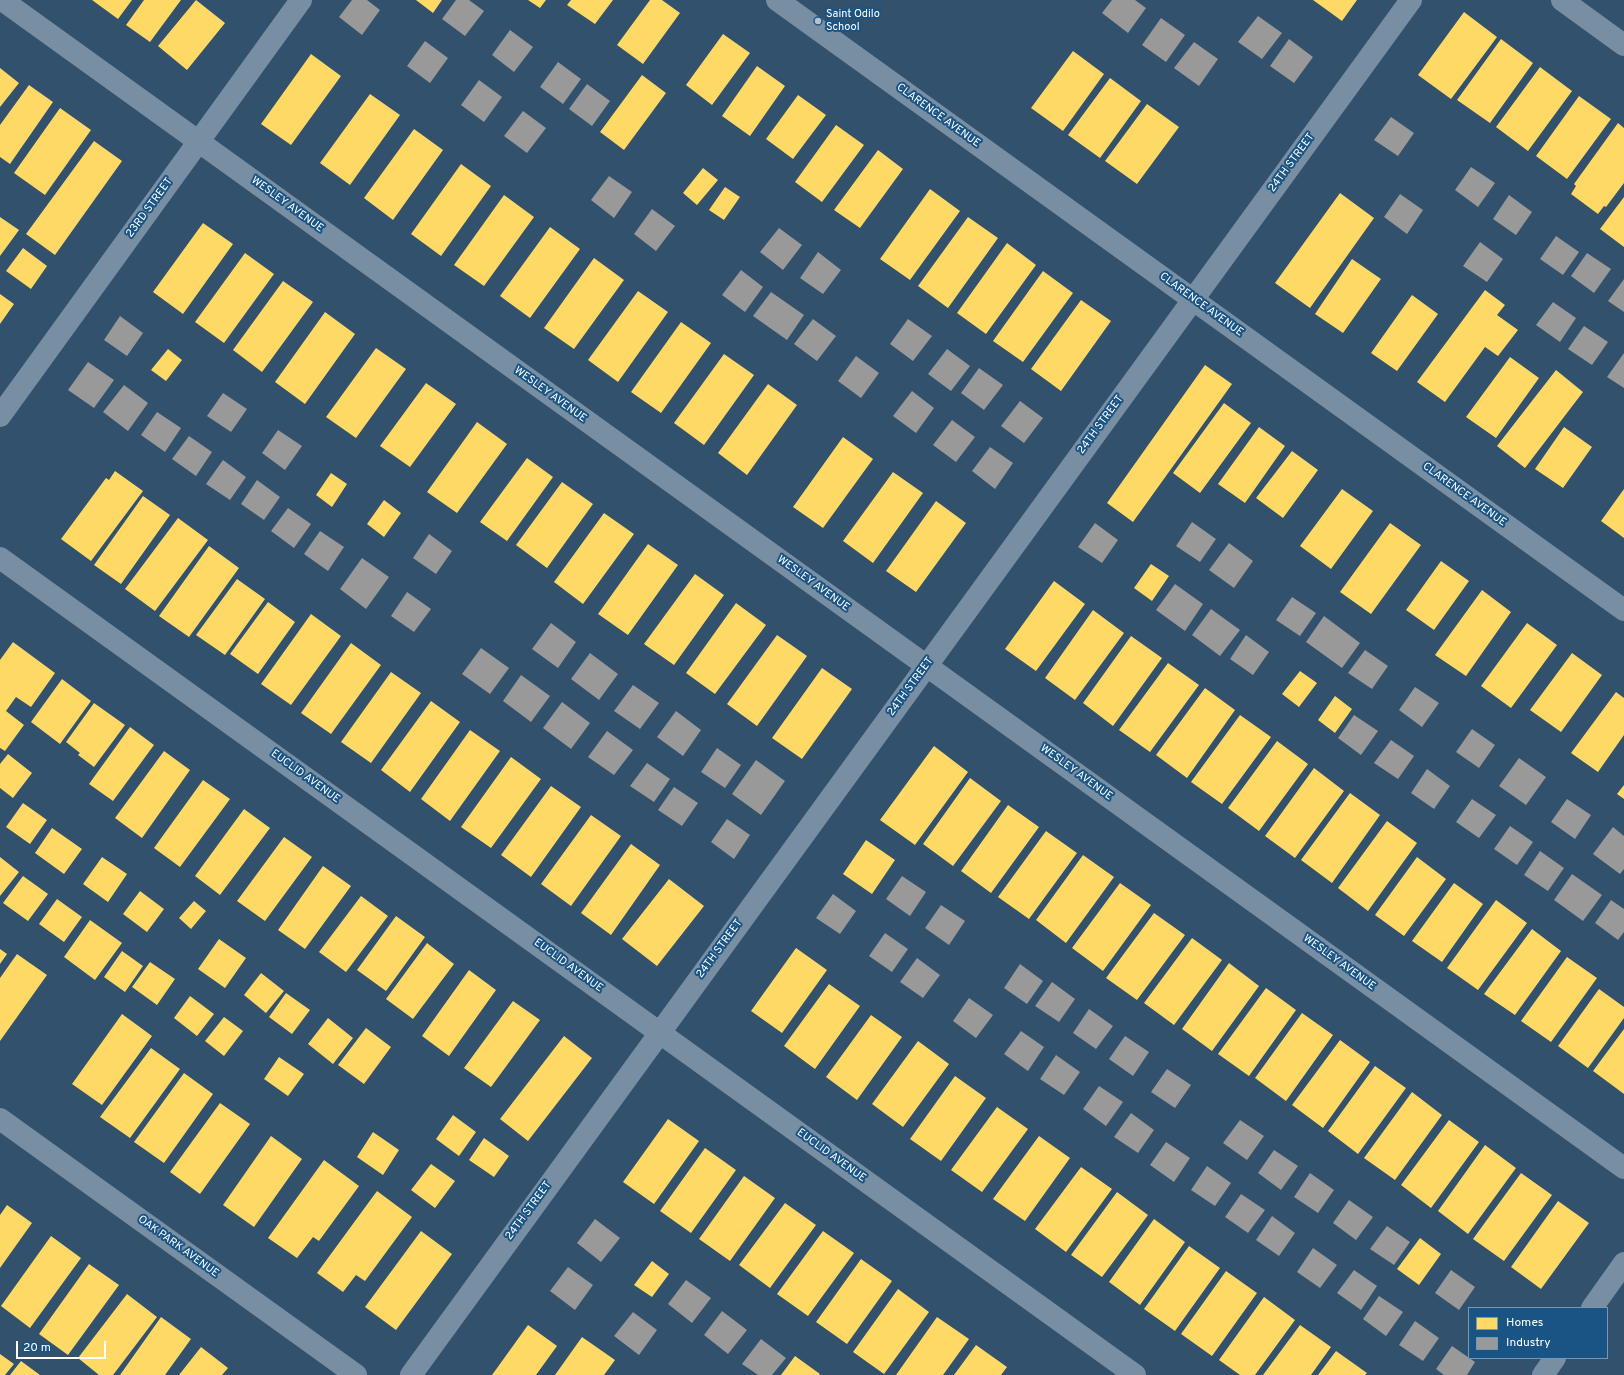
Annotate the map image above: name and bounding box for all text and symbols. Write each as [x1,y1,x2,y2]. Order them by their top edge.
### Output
place label: Saint Odilo School [826,8,880,34]
marker: Saint Odilo School [813,16,823,26]
street label: CLARENCE AVENUE [894,81,982,151]
street label: 24TH STREET [1266,131,1318,195]
street label: WESLEY AVENUE [248,174,326,236]
street label: 23RD STREET [124,176,176,240]
street label: CLARENCE AVENUE [1157,270,1245,340]
street label: WESLEY AVENUE [511,364,589,426]
street label: 24TH STREET [1075,393,1127,457]
street label: CLARENCE AVENUE [1420,460,1508,530]
street label: WESLEY AVENUE [774,553,852,615]
street label: 24TH STREET [885,655,937,719]
street label: WESLEY AVENUE [1037,742,1115,804]
street label: EUCLID AVENUE [268,747,342,807]
street label: 24TH STREET [694,917,746,981]
street label: WESLEY AVENUE [1300,932,1378,994]
street label: EUCLID AVENUE [531,936,605,996]
street label: EUCLID AVENUE [794,1126,868,1186]
street label: 24TH STREET [503,1179,555,1243]
street label: OAK PARK AVENUE [135,1213,221,1281]
legend [1468,1307,1608,1359]
text: Homes [1506,1315,1543,1331]
scale bar [18,1333,108,1359]
text: Industry [1506,1335,1551,1351]
text: 20 m [23,1340,51,1356]

